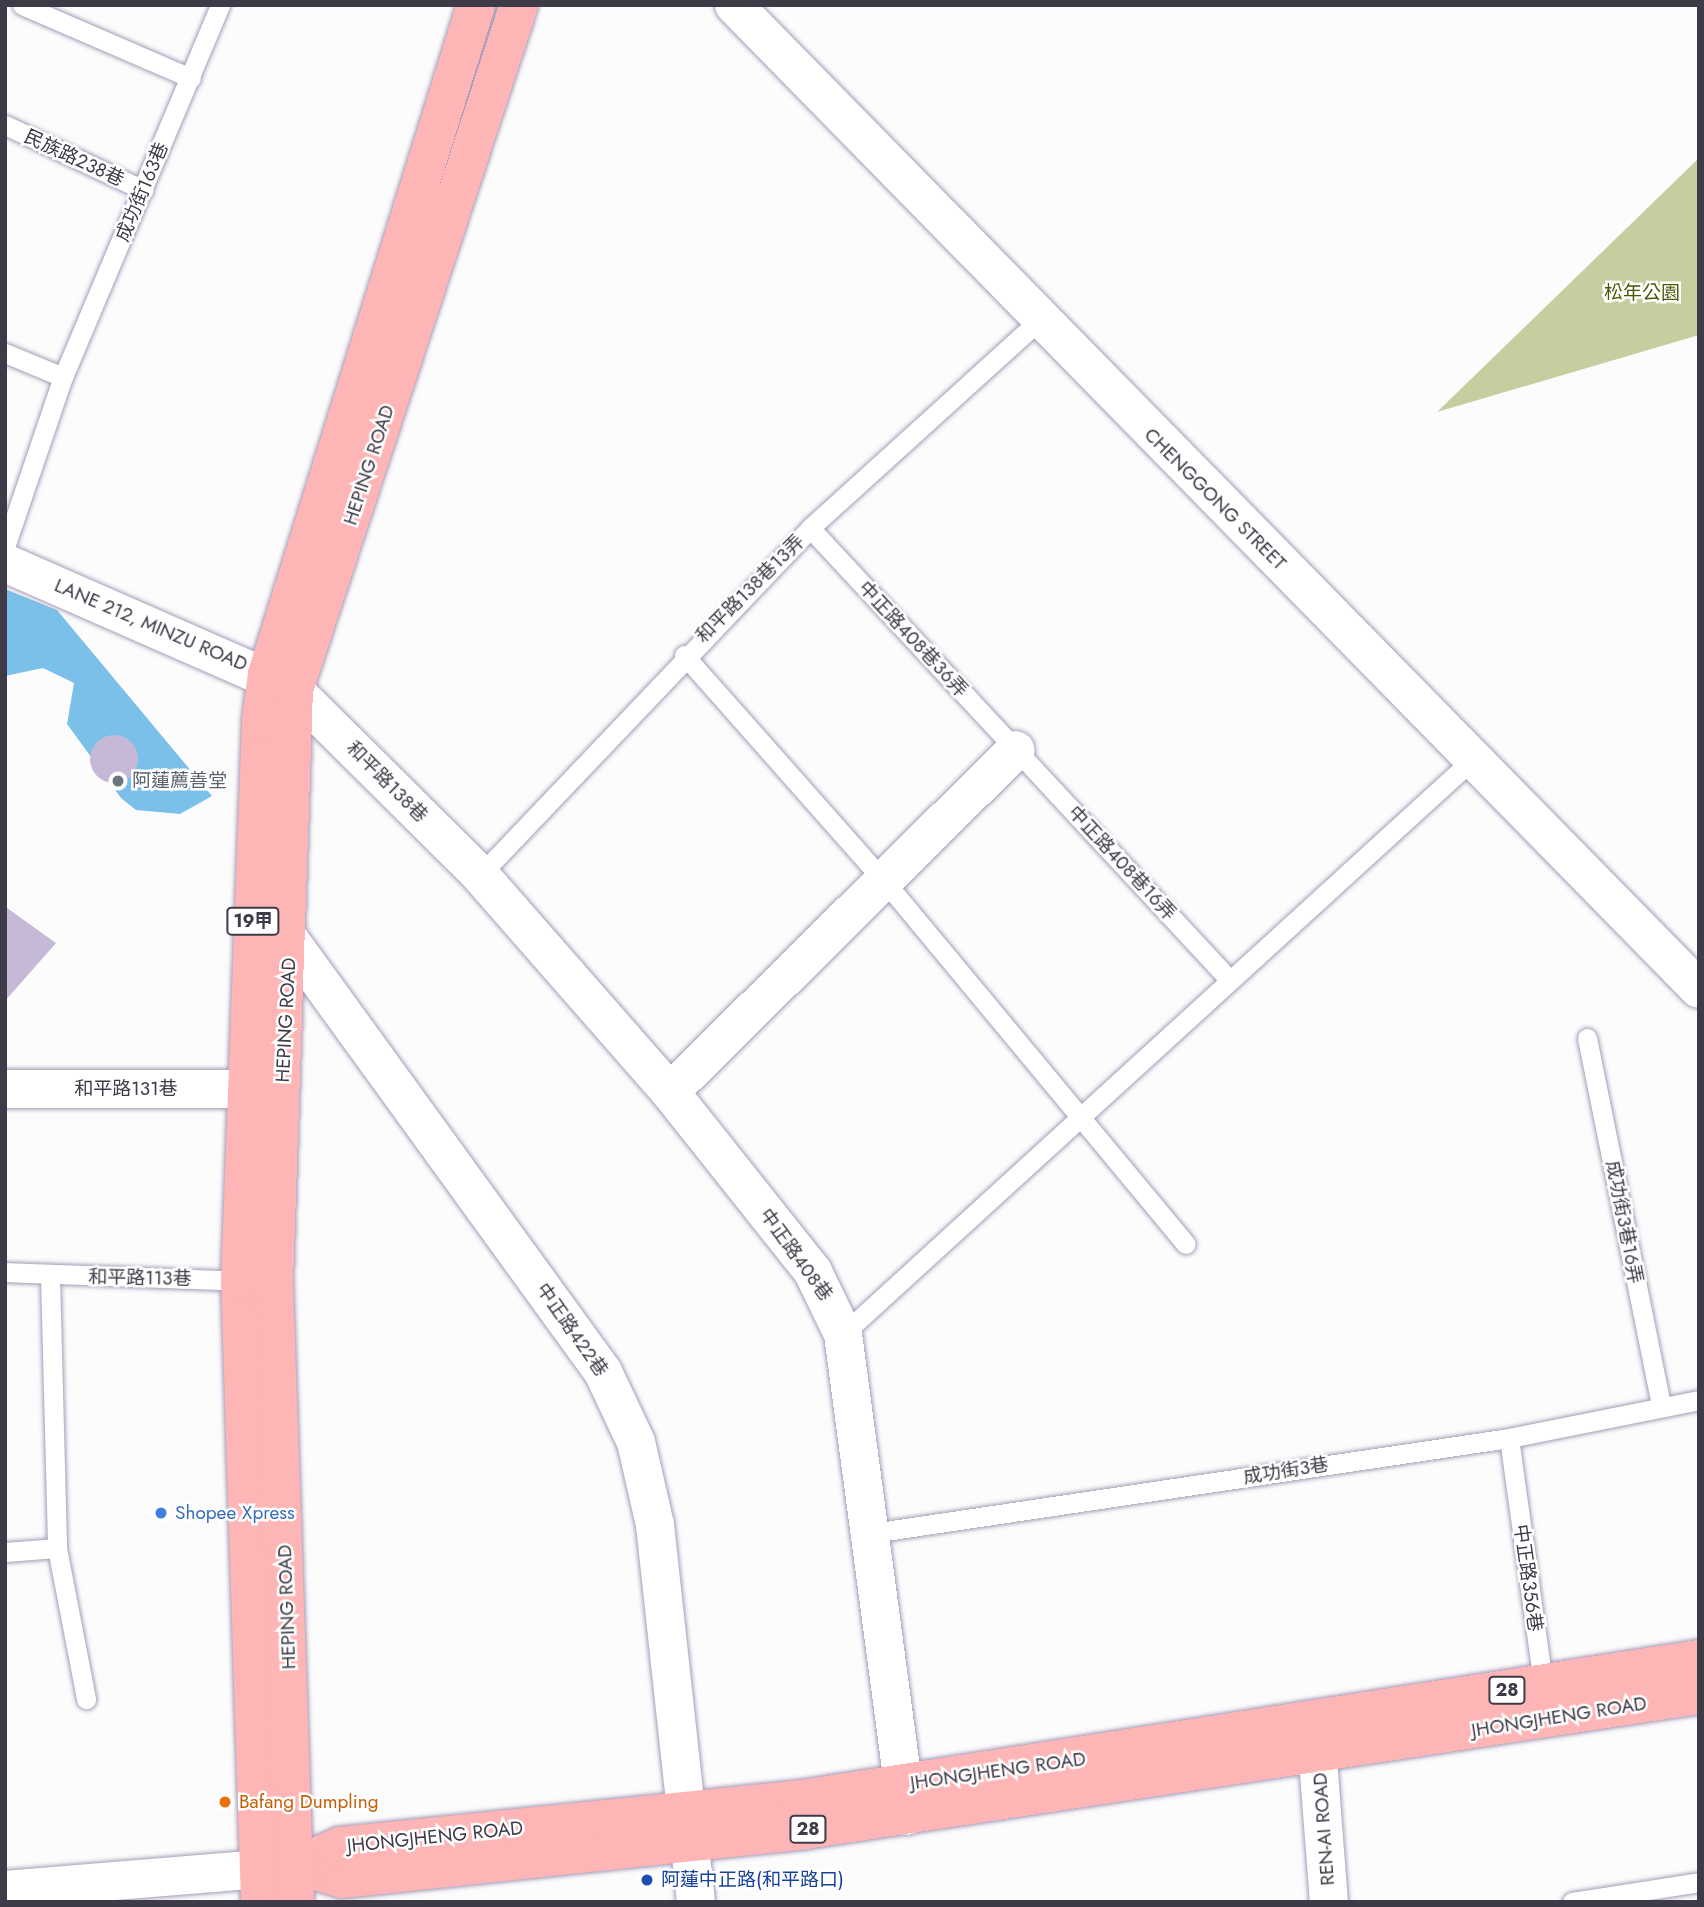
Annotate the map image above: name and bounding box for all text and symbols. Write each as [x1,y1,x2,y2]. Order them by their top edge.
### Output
street label: 民族路238巷 [20,125,128,191]
street label: 成功街163巷 [111,139,173,245]
park label: 松年公園 [1604,282,1680,304]
street label: HEPING ROAD [339,402,399,528]
street label: CHENGGONG STREET [1139,423,1291,575]
street label: 和平路138巷13弄 [691,530,809,648]
street label: LANE 212, MINZU ROAD [51,574,251,676]
street label: 中正路408巷36弄 [854,577,972,701]
street label: 和平路138巷 [342,737,432,827]
place label: 阿蓮薦善堂 [132,770,227,792]
marker: 阿蓮薦善堂 [110,773,126,789]
street label: 中正路408巷16弄 [1063,801,1181,925]
road number: 19甲 [225,906,281,936]
street label: HEPING ROAD [271,957,301,1083]
street label: 和平路131巷 [74,1078,178,1100]
street label: 成功街3巷16弄 [1601,1159,1647,1285]
street label: 中正路408巷 [755,1204,837,1306]
street label: 和平路113巷 [88,1266,192,1290]
street label: 中正路422巷 [531,1279,613,1381]
street label: 成功街3巷 [1242,1453,1330,1489]
place label: Shopee Xpress [175,1502,295,1524]
marker: Shopee Xpress [153,1505,169,1521]
street label: 中正路356巷 [1509,1523,1547,1633]
street label: HEPING ROAD [273,1544,301,1670]
road number: 28 [1488,1675,1526,1704]
street label: JHONGJHENG ROAD [1470,1692,1648,1742]
street label: JHONGJHENG ROAD [909,1747,1087,1795]
street label: REN-AI ROAD [1309,1772,1339,1886]
place label: Bafang Dumpling [239,1791,378,1813]
marker: Bafang Dumpling [217,1794,233,1810]
road number: 28 [789,1814,827,1843]
street label: JHONGJHENG ROAD [346,1816,524,1858]
place label: 阿蓮中正路(和平路口) [661,1869,844,1891]
marker: 阿蓮中正路(和平路口) [639,1872,655,1888]

